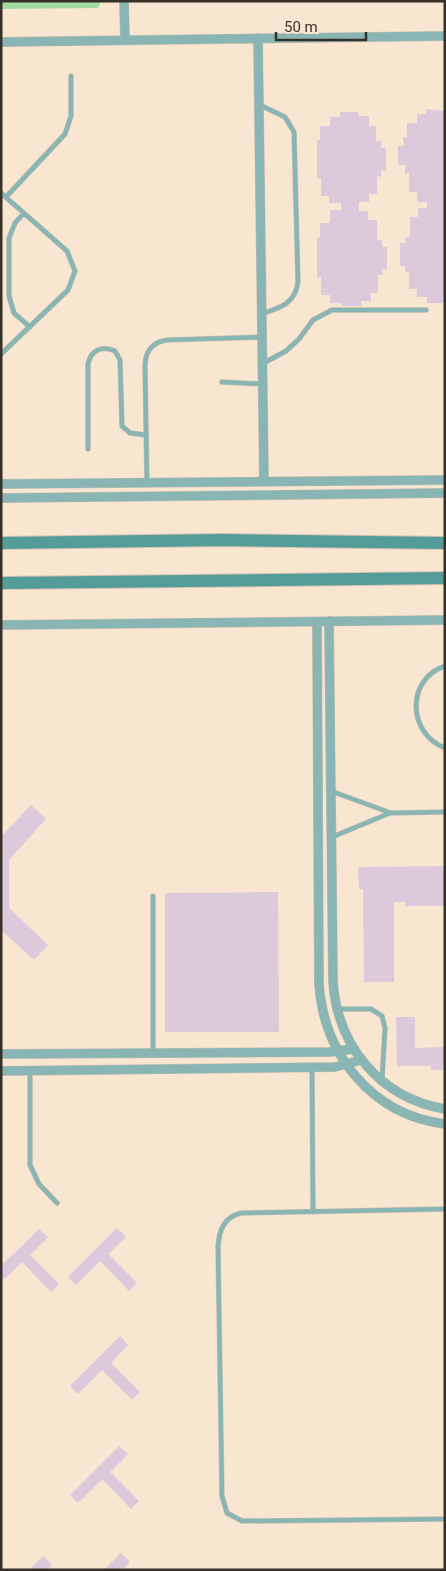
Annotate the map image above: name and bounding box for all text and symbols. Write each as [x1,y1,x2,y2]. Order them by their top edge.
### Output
scale bar [276,10,366,42]
text: 50 m [284,18,318,36]

